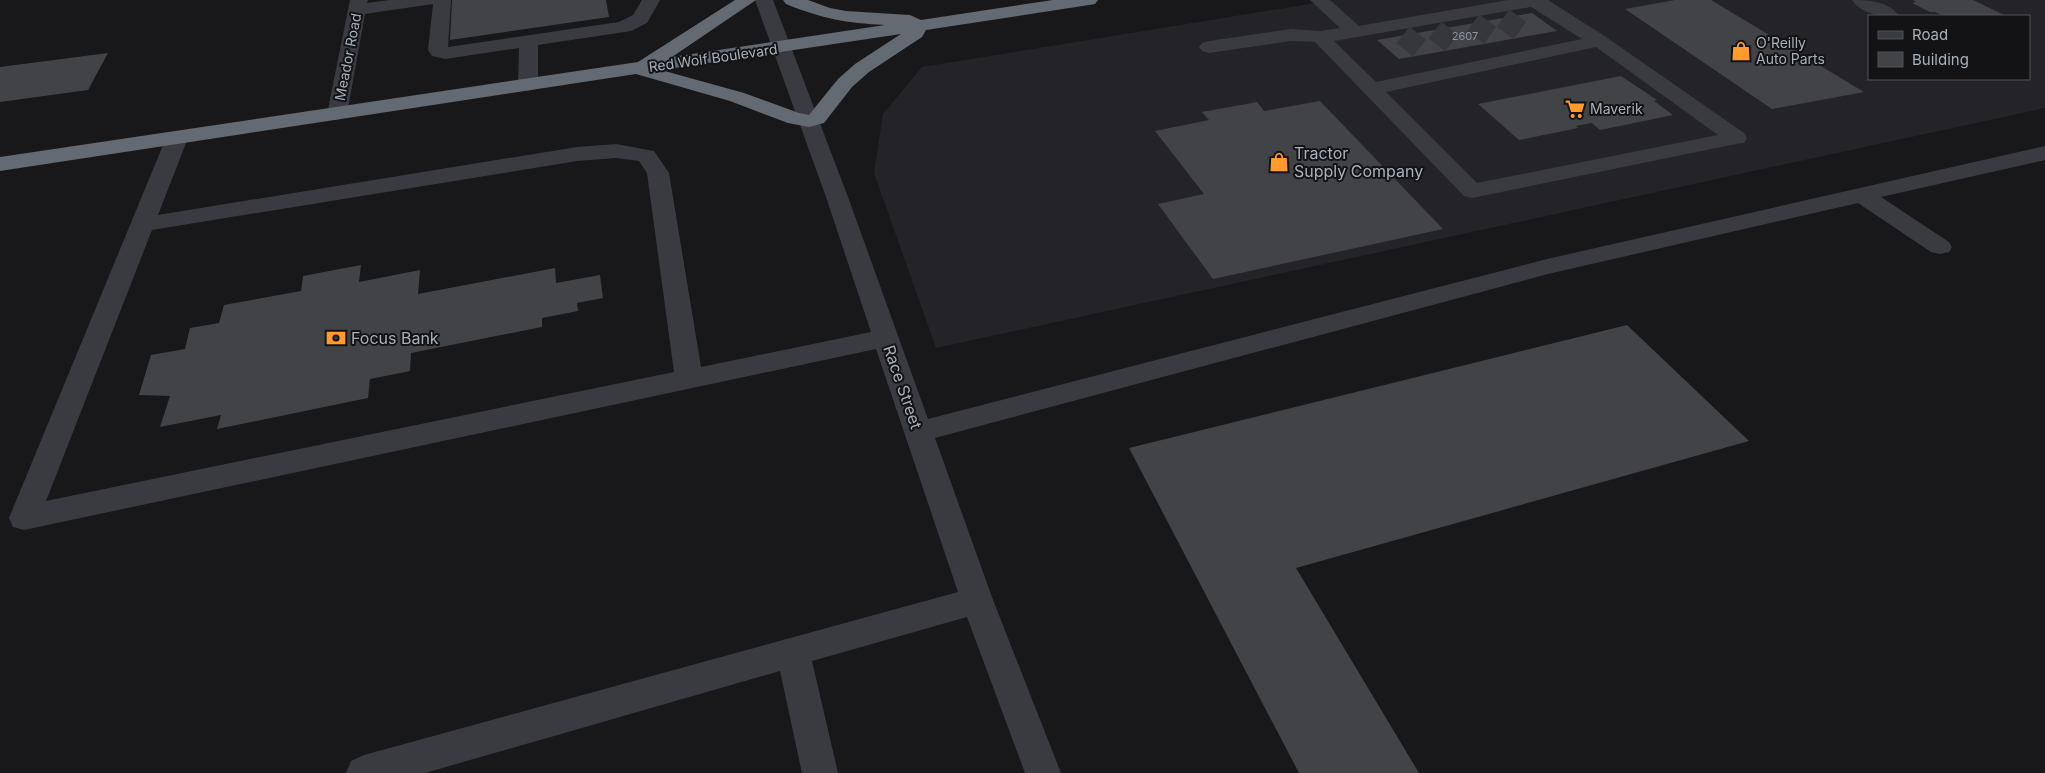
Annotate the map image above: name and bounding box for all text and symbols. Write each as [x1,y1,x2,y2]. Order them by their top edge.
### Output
street label: Meador Road [331,12,364,102]
legend [1868,15,2030,80]
text: Road [1912,25,1948,44]
house number: 2607 [1452,29,1478,43]
place label: O'Reilly Auto Parts [1756,34,1825,67]
street label: Red Wolf Boulevard [647,40,778,75]
shop icon: O'Reilly Auto Parts [1730,40,1752,62]
text: Building [1912,50,1969,69]
supermarket icon: Maverik [1564,98,1586,120]
place label: Maverik [1590,100,1643,117]
place label: Tractor Supply Company [1294,143,1423,181]
shop icon: Tractor Supply Company [1268,151,1290,173]
bank icon: Focus Bank [325,327,347,349]
place label: Focus Bank [351,328,439,348]
street label: Race Street [879,342,927,432]

